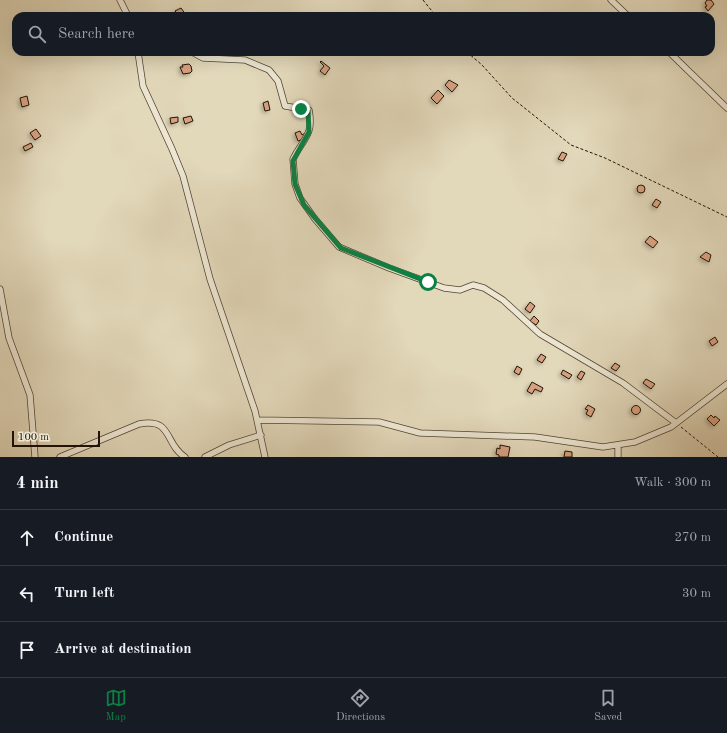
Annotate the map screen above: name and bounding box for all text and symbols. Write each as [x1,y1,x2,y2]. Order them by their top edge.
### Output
search box [12,12,715,56]
icon: search [26,23,48,45]
text: Search here [58,27,135,42]
route end [292,100,310,118]
route start [419,273,437,291]
scale bar [12,429,100,448]
text: 100 m [18,432,49,443]
text: 4 min [16,475,59,492]
text: Walk · 300 m [634,476,711,489]
icon: ahead [16,527,38,549]
text: Continue [54,530,113,545]
text: 270 m [674,531,711,544]
icon: left [16,583,38,605]
text: Turn left [54,586,114,601]
text: 30 m [682,587,711,600]
icon: arrive [16,639,38,661]
text: Arrive at destination [54,642,192,657]
tab: Map [105,687,127,725]
tab: Directions [336,687,385,725]
tab: Saved [594,687,622,725]

